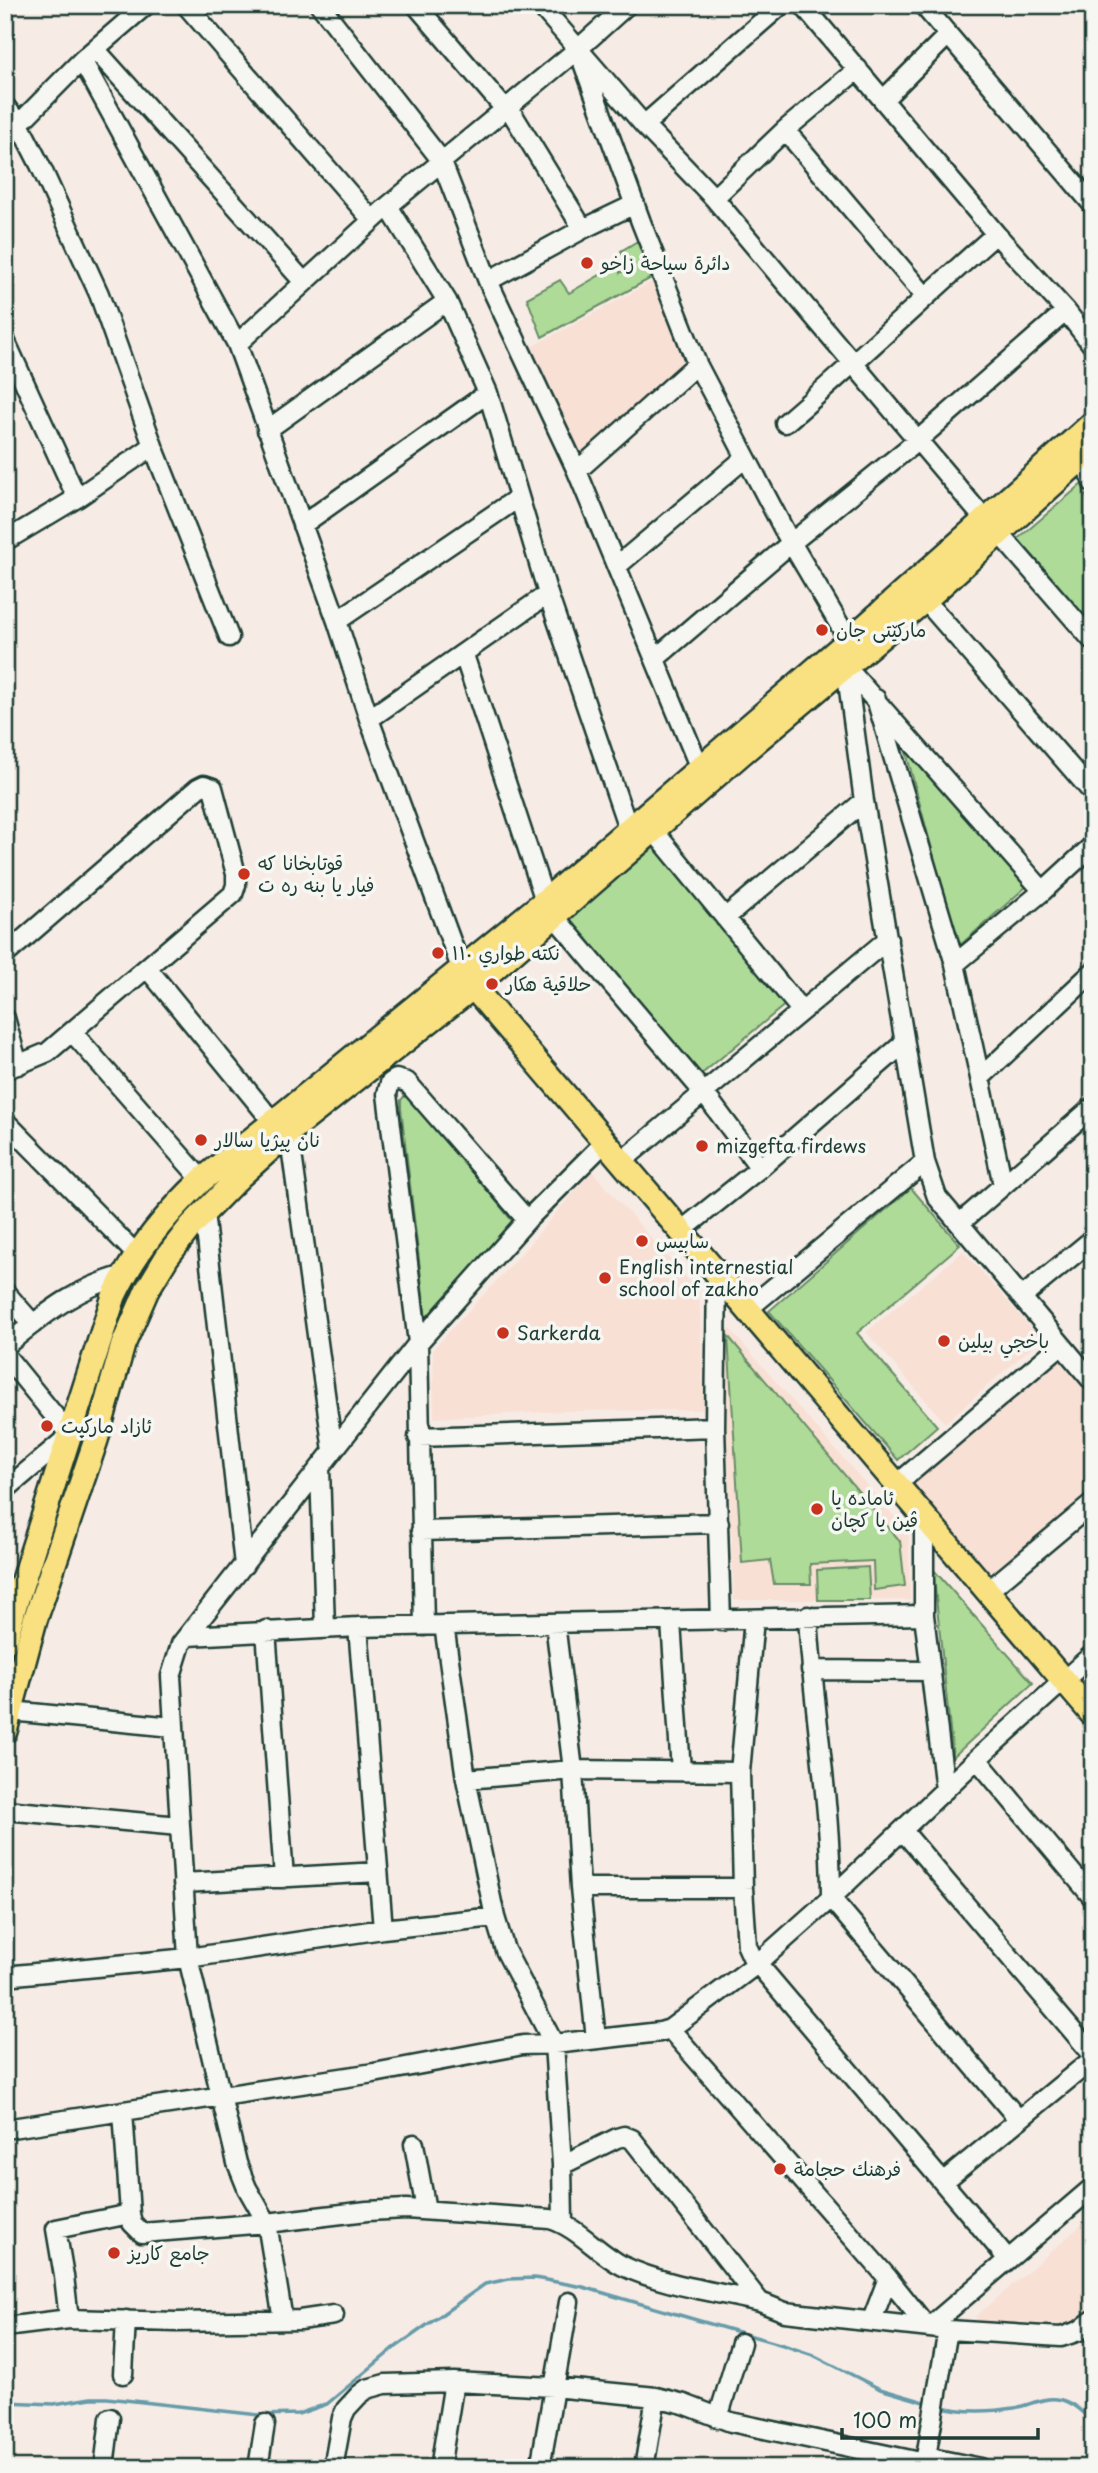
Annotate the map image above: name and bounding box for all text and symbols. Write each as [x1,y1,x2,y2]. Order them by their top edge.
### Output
place label: دائرة سياحة زاخو [599,248,731,276]
marker: دائرة سياحة زاخو [579,255,595,271]
place label: مارکێتی جان [836,615,926,643]
marker: مارکێتی جان [814,622,830,638]
place label: قوتابخانا كه فيار يا بنه ره ت [258,848,374,898]
marker: قوتابخانا كه فيار يا بنه ره ت [236,866,252,882]
place label: نكته طواري ١١٠ [452,938,560,968]
marker: نكته طواري ١١٠ [430,945,446,961]
place label: حلاقية هكار [504,969,592,997]
marker: حلاقية هكار [484,976,500,992]
place label: نان پيژيا سالار [213,1125,320,1153]
place label: mizgefta firdews [716,1131,866,1159]
marker: نان پيژيا سالار [193,1132,209,1148]
marker: mizgefta firdews [694,1138,710,1154]
place label: سابيس [656,1226,709,1254]
marker: سابيس [634,1233,650,1249]
place label: English internestial school of zakho [619,1252,793,1302]
marker: English internestial school of zakho [597,1270,613,1286]
place label: Sarkerda [517,1318,601,1346]
marker: Sarkerda [495,1325,511,1341]
place label: باخجي بيلين [958,1326,1049,1358]
marker: باخجي بيلين [936,1333,952,1349]
place label: ئازاد ماركيت [61,1411,152,1439]
marker: ئازاد ماركيت [39,1418,55,1434]
place label: ئاماده یا ڤین یا کچان [831,1483,918,1533]
marker: ئاماده یا ڤین یا کچان [809,1501,825,1517]
place label: فرهنك حجامة [794,2154,901,2182]
marker: فرهنك حجامة [772,2161,788,2177]
place label: جامع كاريز [126,2238,210,2267]
marker: جامع كاريز [106,2245,122,2261]
scale bar [842,2396,1038,2440]
text: 100 m [853,2403,917,2435]

